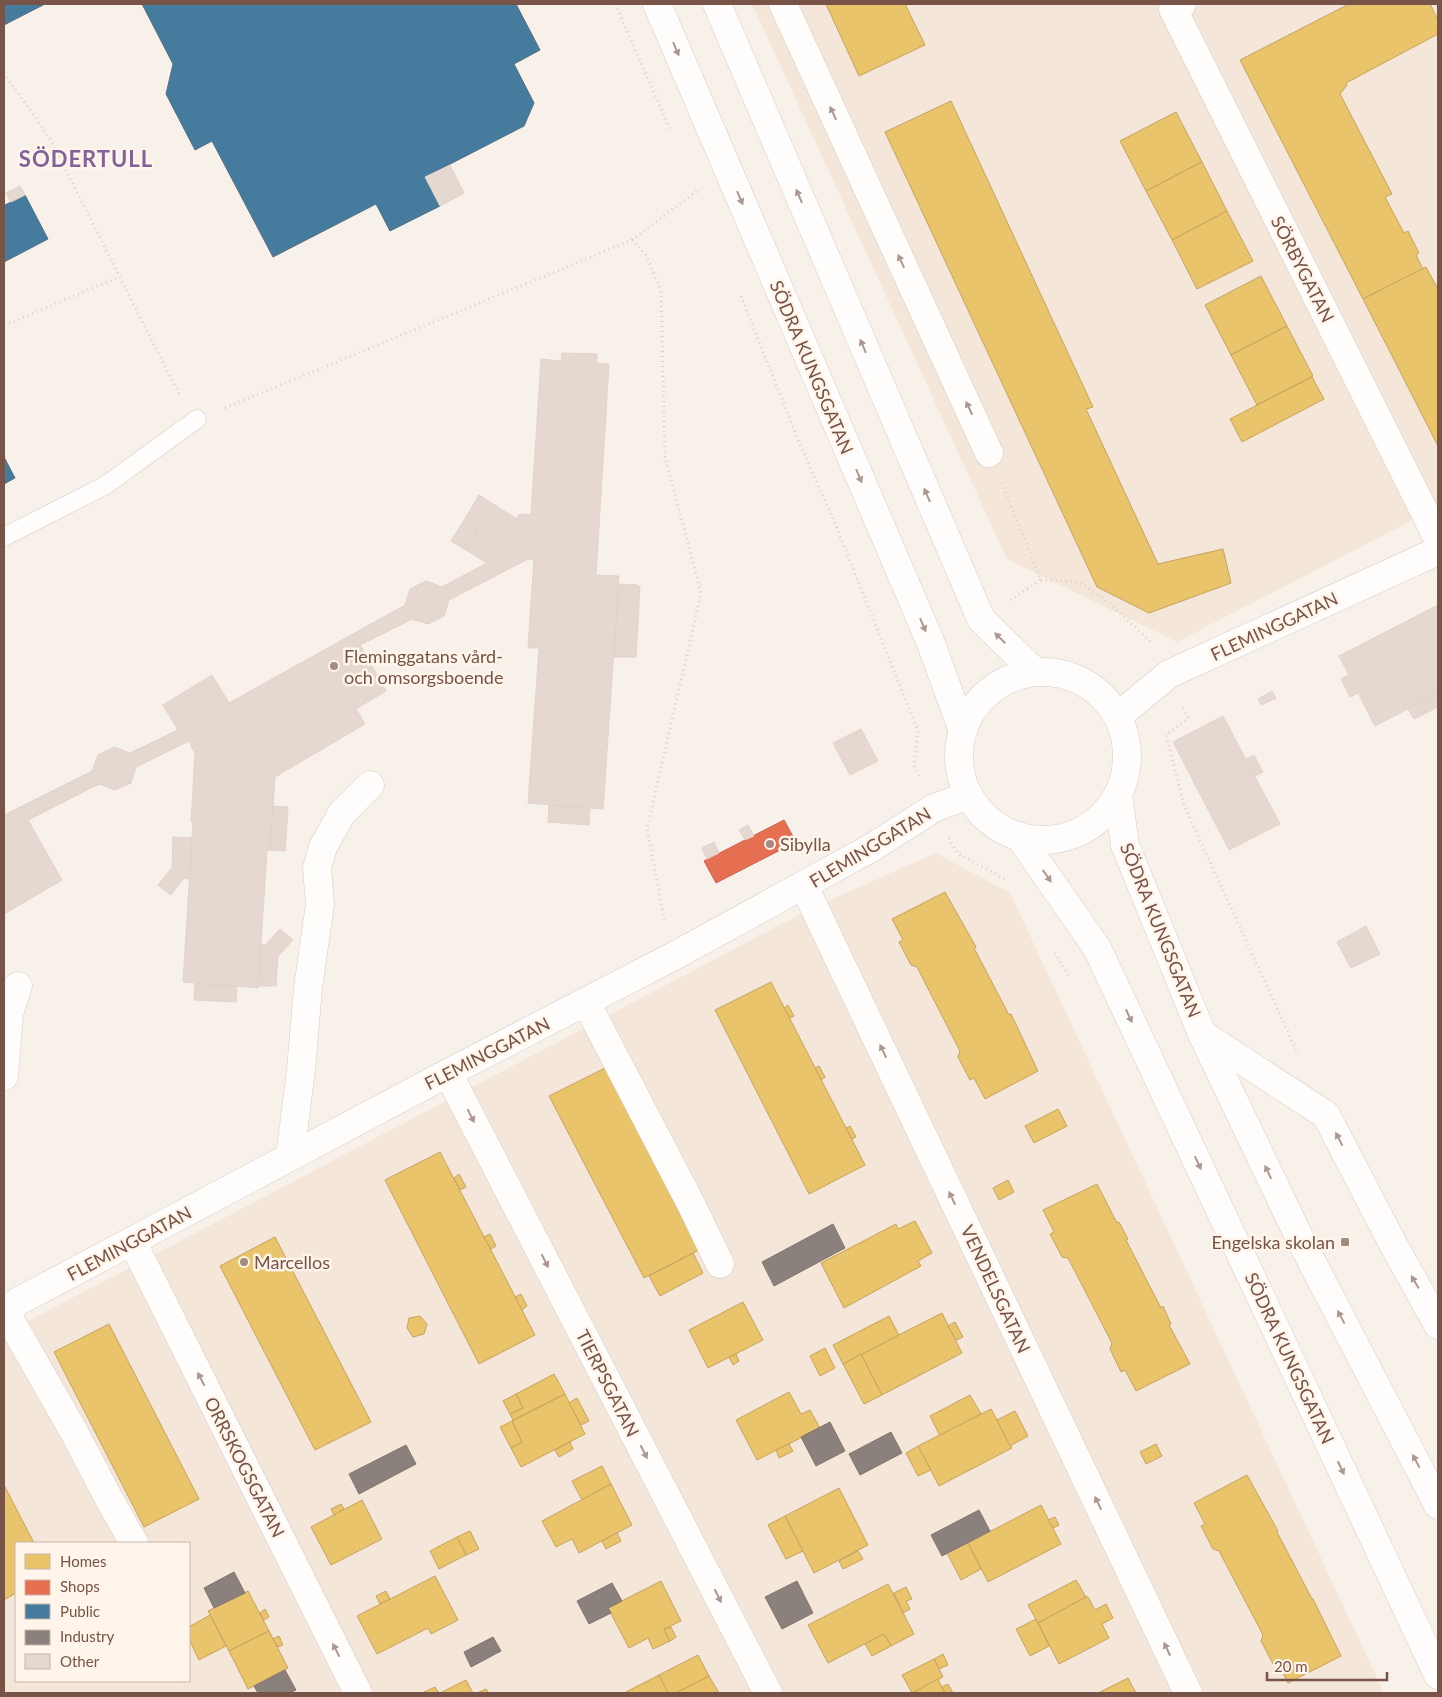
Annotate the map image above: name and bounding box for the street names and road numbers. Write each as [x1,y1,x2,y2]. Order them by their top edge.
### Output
street label: SÖRBYGATAN [1267,212,1339,326]
street label: SÖDRA KUNGSGATAN [765,277,859,457]
street label: FLEMINGGATAN [1207,587,1341,665]
street label: FLEMINGGATAN [805,802,935,892]
street label: SÖDRA KUNGSGATAN [1116,839,1206,1021]
street label: FLEMINGGATAN [421,1012,553,1094]
street label: FLEMINGGATAN [63,1201,195,1285]
street label: VENDELSGATAN [957,1222,1035,1356]
street label: SÖDRA KUNGSGATAN [1241,1269,1339,1447]
street label: TIERPSGATAN [572,1326,644,1440]
street label: ORRSKOGSGATAN [200,1393,290,1541]

